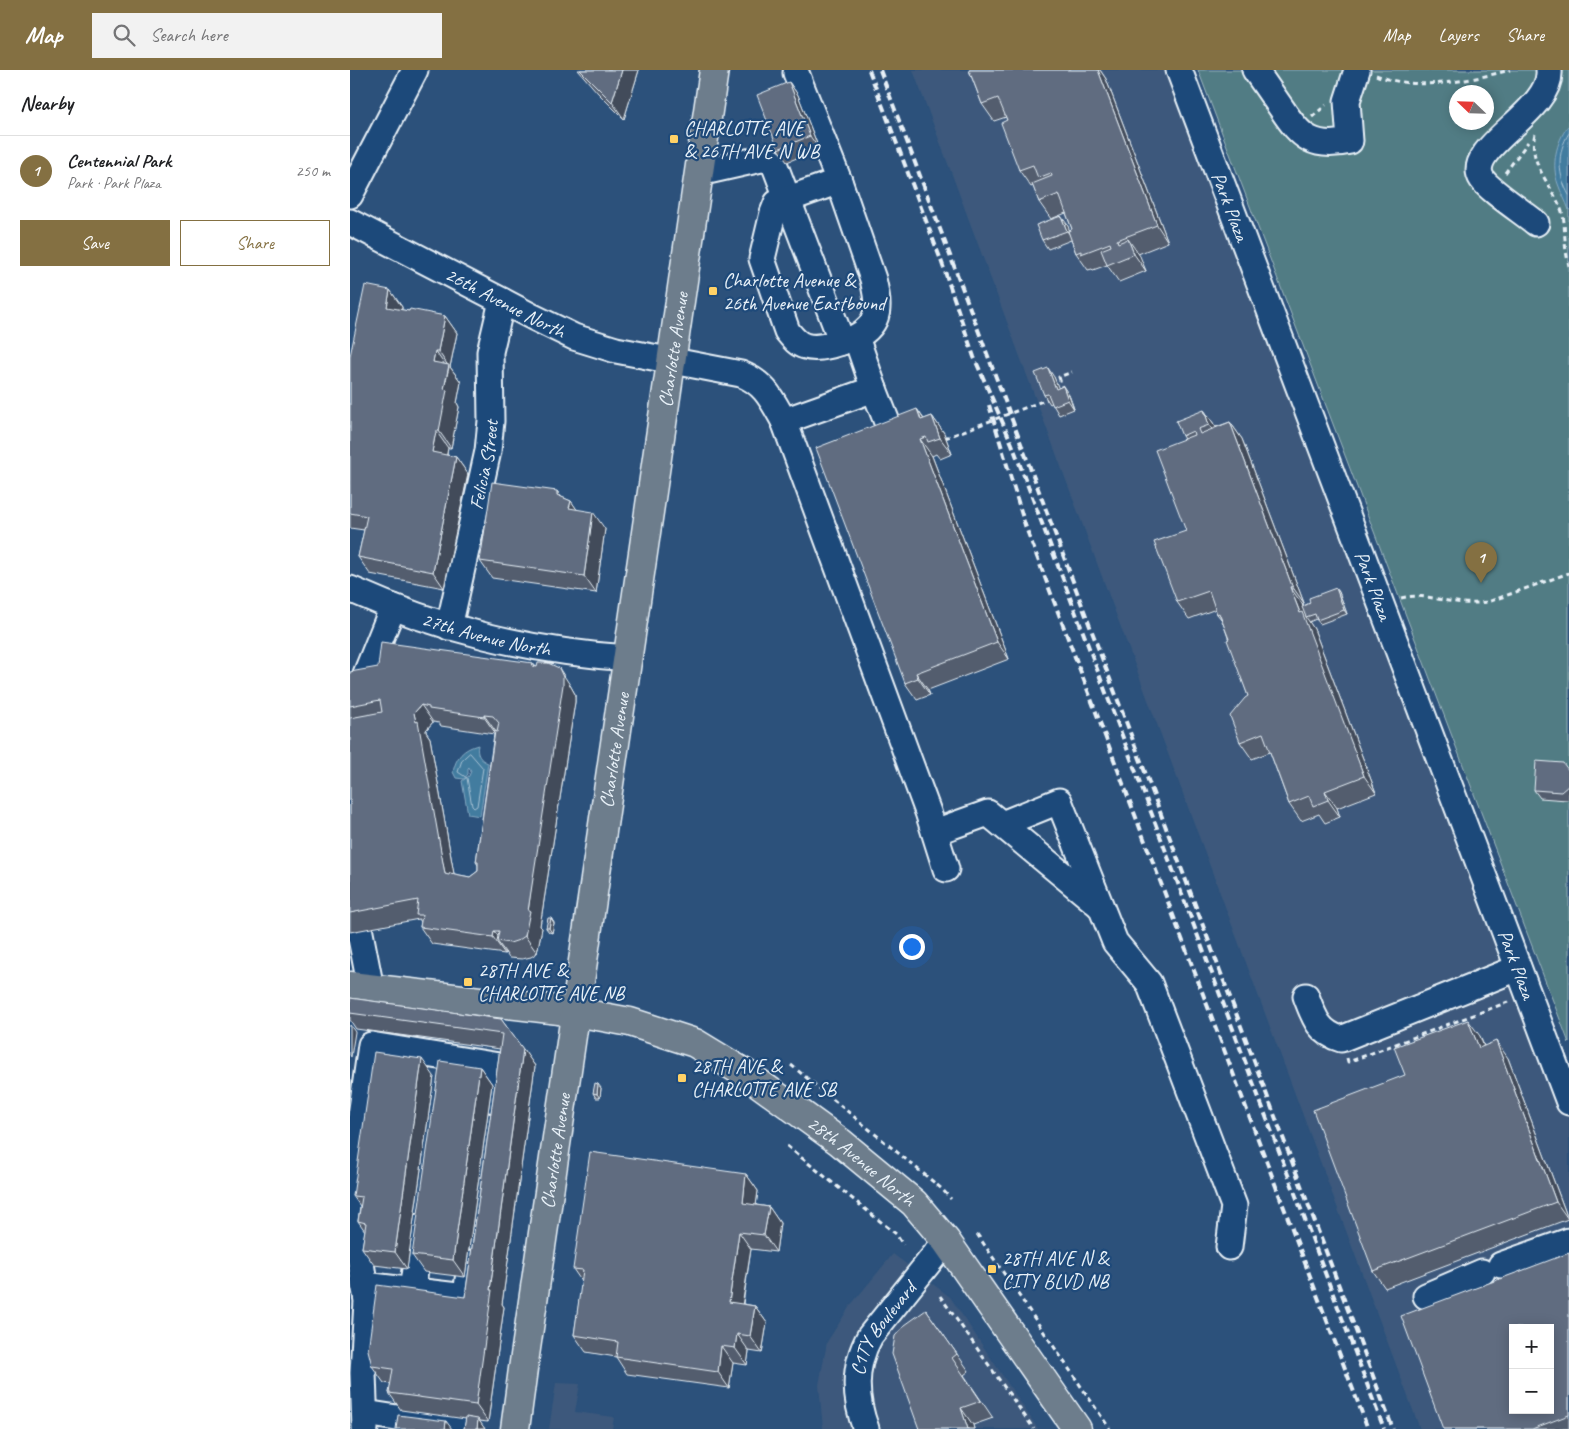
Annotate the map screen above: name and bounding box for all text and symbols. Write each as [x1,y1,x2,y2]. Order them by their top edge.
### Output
search box [92,13,442,58]
text: Map [25,20,62,50]
icon: search [110,21,138,49]
text: Search here [150,23,228,47]
text: Map [1383,24,1411,46]
text: Layers [1439,24,1478,46]
text: Share [1506,24,1544,46]
north arrow [1449,85,1494,130]
text: Nearby [20,90,73,116]
place label: CHARLOTTE AVE & 26TH AVE N WB [684,116,821,164]
marker: CHARLOTTE AVE & 26TH AVE N WB [668,133,680,145]
text: Centennial Park [67,149,171,173]
text: 1 [32,161,40,181]
text: 250 m [296,161,330,181]
street label: Park Plaza [1206,168,1256,246]
text: Park · Park Plaza [67,173,161,193]
button: Save [20,220,170,266]
button: Share [180,220,330,266]
street label: 26th Avenue North [441,261,571,344]
place label: Charlotte Avenue & 26th Avenue Eastbound [723,268,888,316]
marker: Charlotte Avenue & 26th Avenue Eastbound [707,285,719,297]
street label: Charlotte Avenue [652,289,694,409]
street label: Felicia Street [463,417,504,512]
pin: 1 [1465,542,1497,583]
street label: Park Plaza [1349,547,1399,625]
street label: 27th Avenue North [419,606,554,662]
street label: Charlotte Avenue [593,690,635,809]
street label: Park Plaza [1493,926,1542,1004]
your location [899,934,925,960]
place label: 28TH AVE & CHARLOTTE AVE NB [478,958,626,1006]
marker: 28TH AVE & CHARLOTTE AVE NB [462,976,474,988]
place label: 28TH AVE & CHARLOTTE AVE SB [692,1054,838,1102]
marker: 28TH AVE & CHARLOTTE AVE SB [676,1072,688,1084]
street label: Charlotte Avenue [534,1090,576,1210]
street label: 28th Avenue North [803,1110,922,1213]
place label: 28TH AVE N & CITY BLVD NB [1002,1246,1111,1294]
marker: 28TH AVE N & CITY BLVD NB [986,1263,998,1275]
street label: C1TY Boulevard [845,1274,923,1377]
map controls [1509,1324,1554,1414]
button: + [1509,1324,1554,1369]
button: − [1509,1369,1554,1414]

